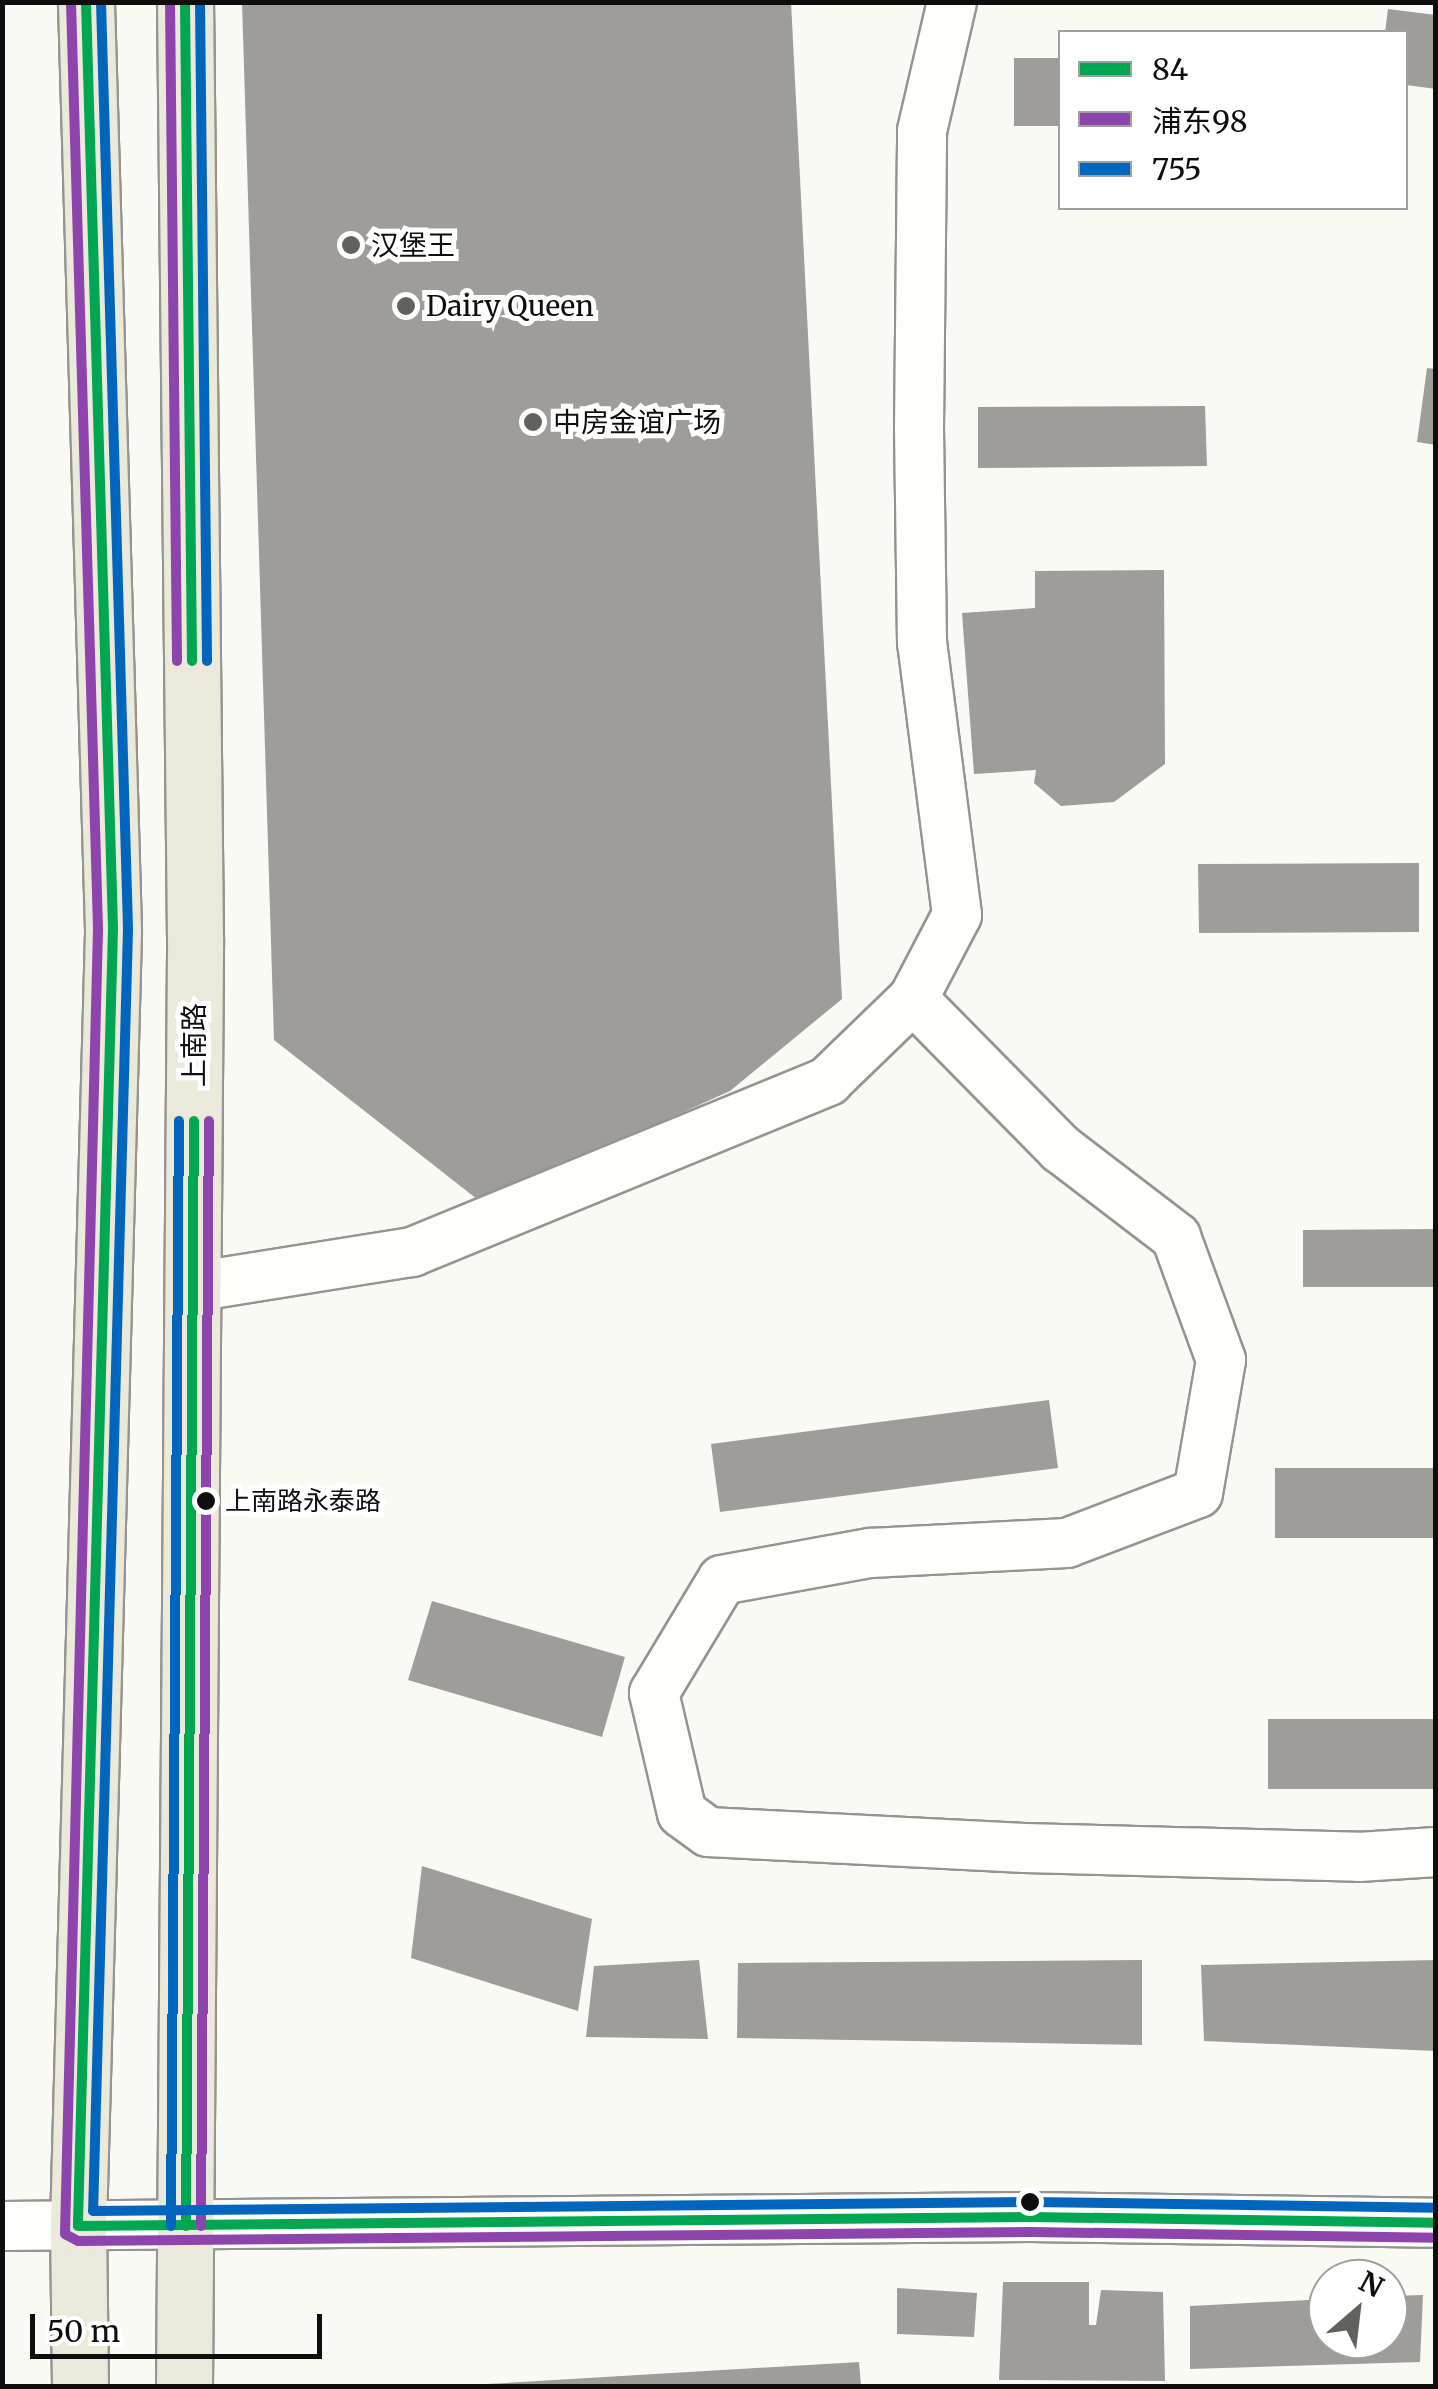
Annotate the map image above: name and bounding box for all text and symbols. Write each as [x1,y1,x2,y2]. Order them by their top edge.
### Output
legend [1058,30,1408,210]
text: 84 [1152,50,1188,88]
text: 浦东98 [1152,102,1248,140]
text: 755 [1152,150,1202,188]
place label: 汉堡王 [371,228,455,262]
marker: 汉堡王 [340,234,362,256]
place label: Dairy Queen [426,289,594,323]
marker: Dairy Queen [395,295,417,317]
place label: 中房金谊广场 [553,405,721,439]
marker: 中房金谊广场 [522,411,544,433]
street label: 上南路 [177,1003,211,1087]
place label: 上南路永泰路 [225,1485,381,1517]
marker: 上南路永泰路 [196,1491,216,1511]
unlabelled marker [1020,2192,1040,2212]
north arrow [1308,2259,1408,2359]
text: N [1353,2263,1389,2305]
scale bar [35,2294,328,2356]
text: 50 m [47,2312,120,2350]

